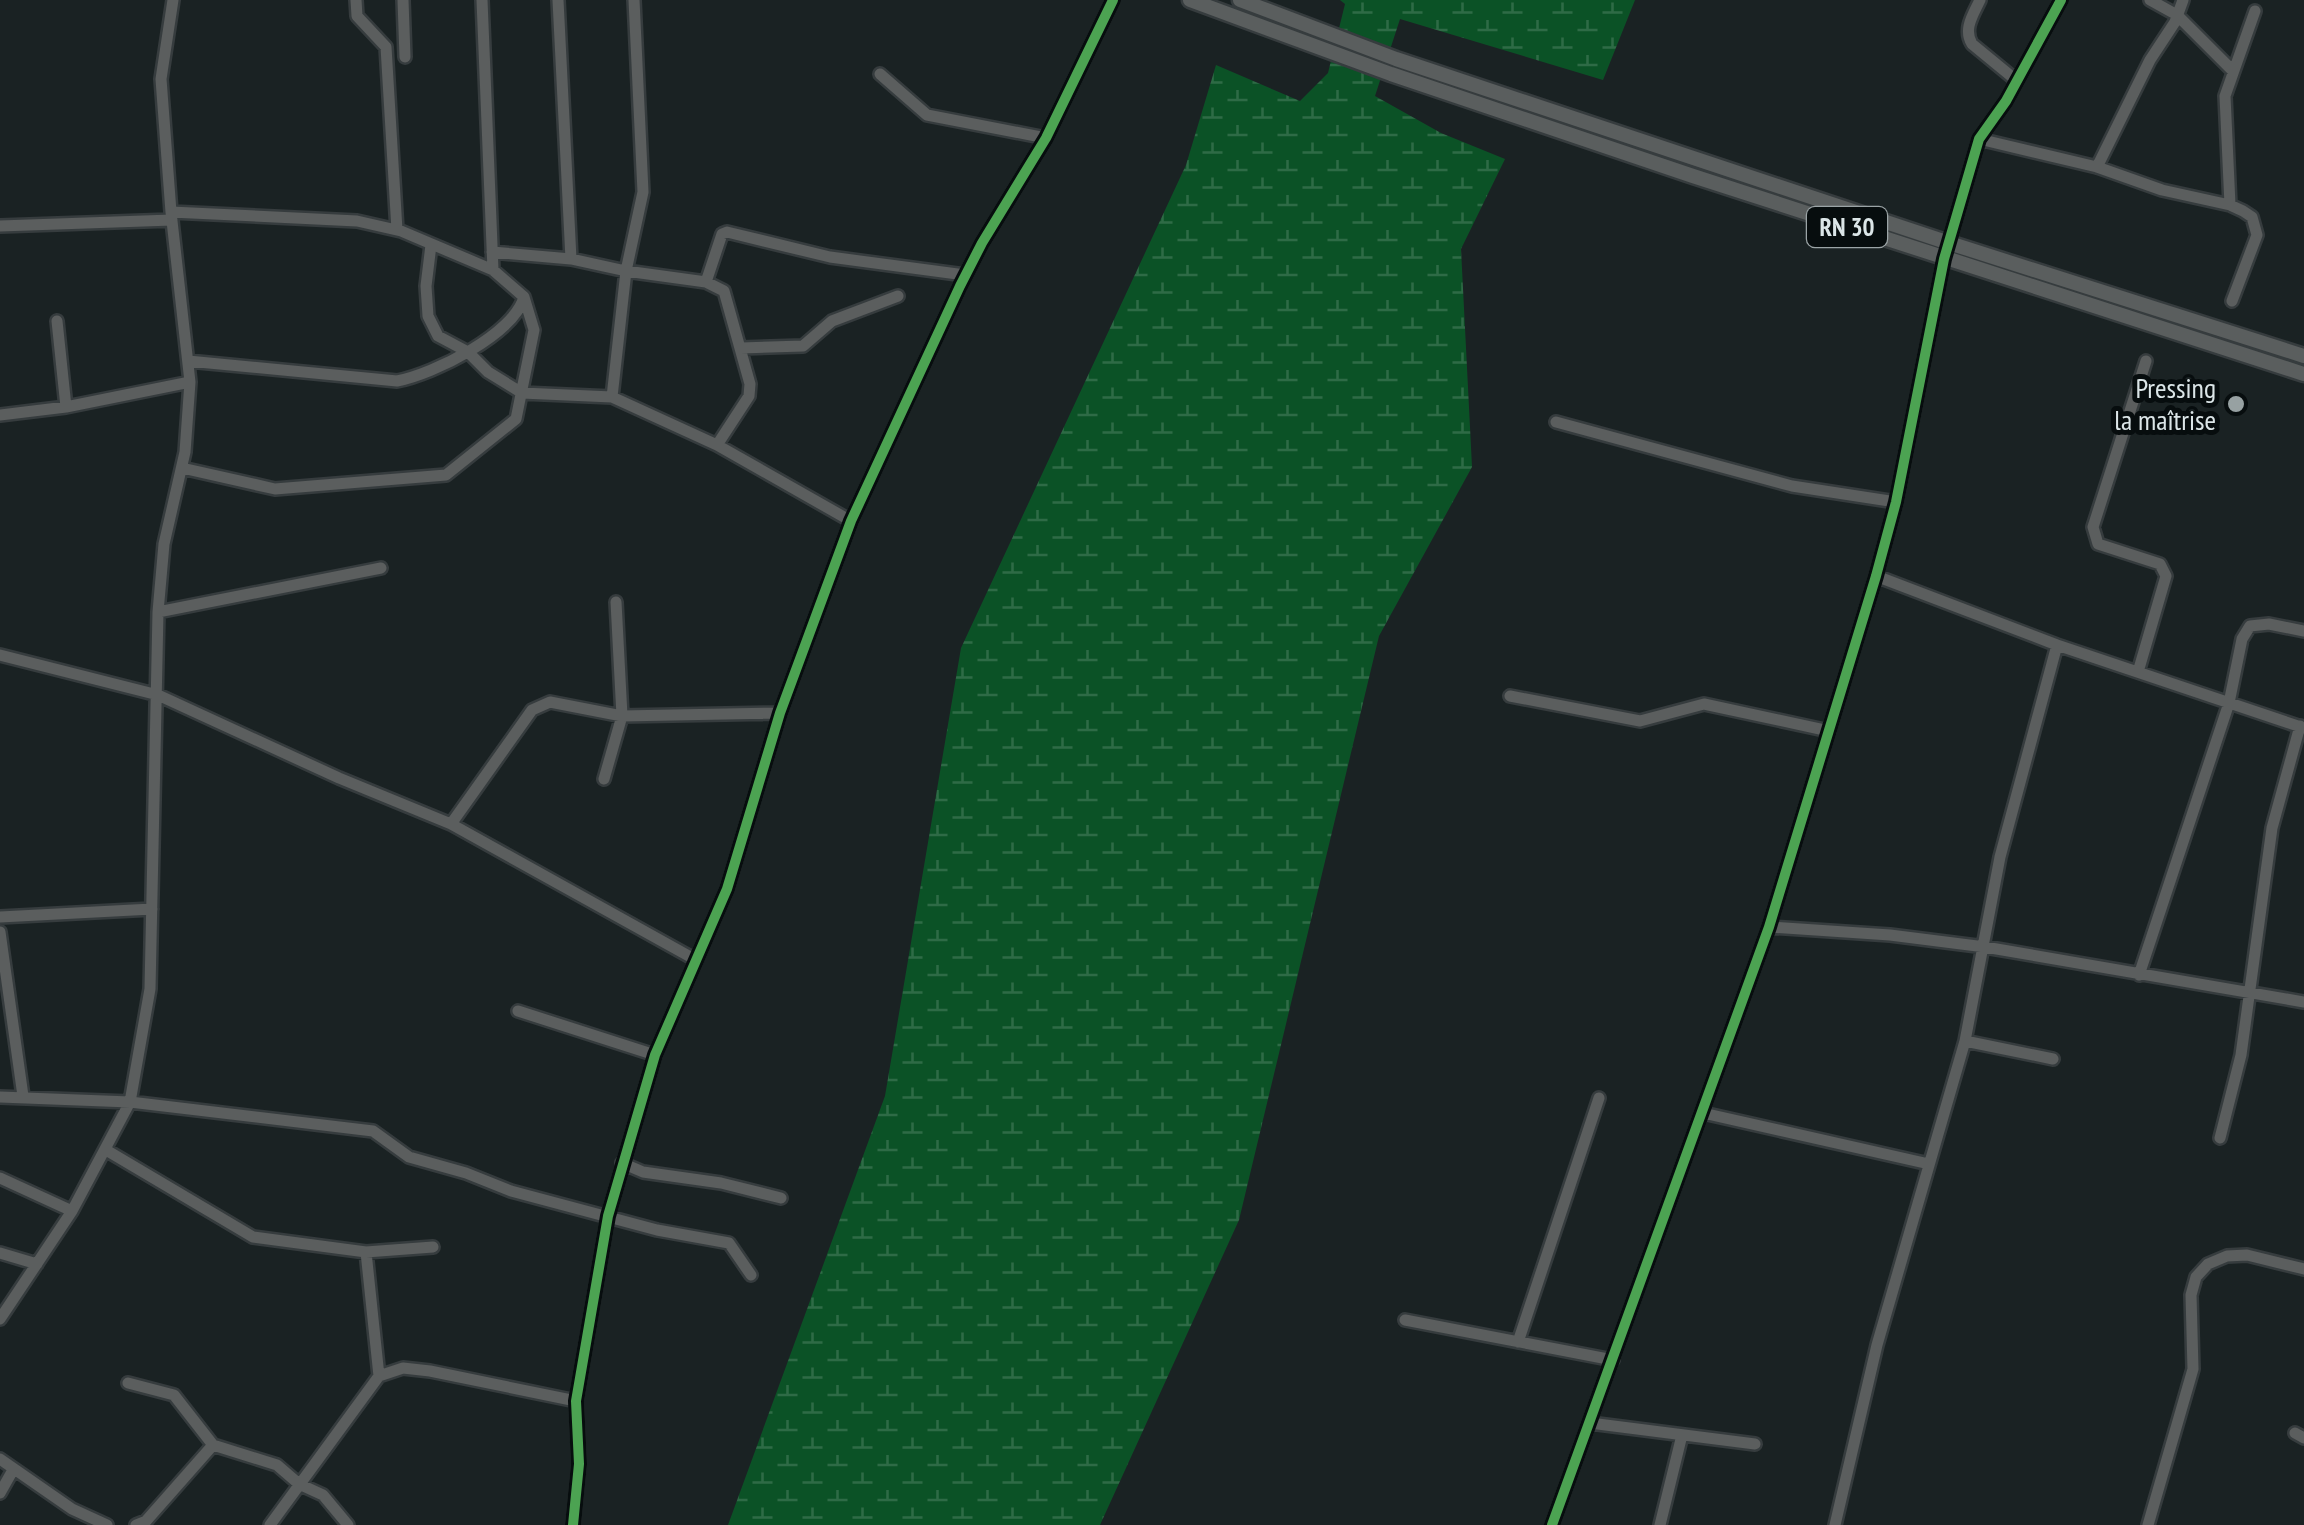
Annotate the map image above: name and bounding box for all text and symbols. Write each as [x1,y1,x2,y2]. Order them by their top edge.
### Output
road number: RN 30 [1807,207,1887,247]
place label: Pressing la maîtrise [2114,369,2216,438]
marker: Pressing la maîtrise [2225,393,2247,415]

